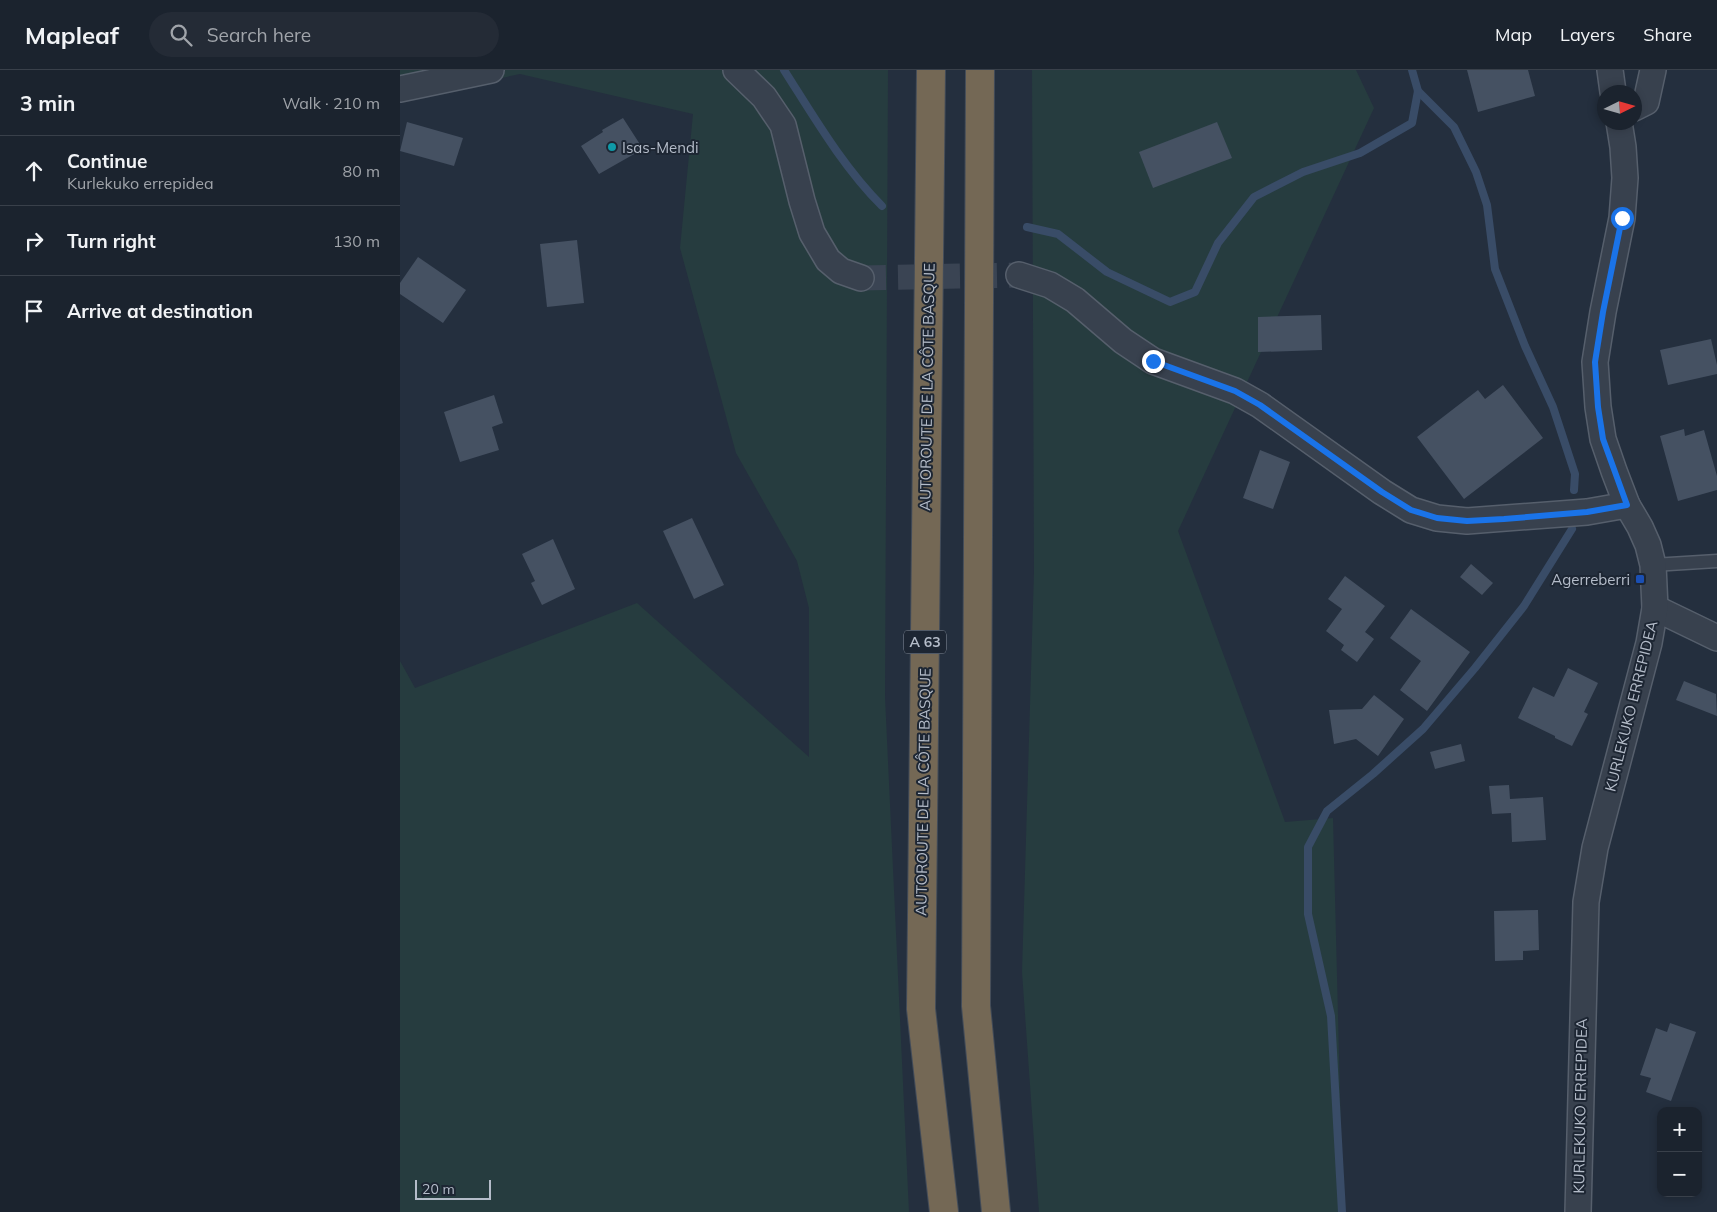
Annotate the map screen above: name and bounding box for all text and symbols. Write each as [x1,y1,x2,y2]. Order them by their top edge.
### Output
search box [149,12,499,57]
text: Mapleaf [25,20,119,50]
icon: search [167,21,195,49]
text: Search here [207,23,311,47]
text: Map [1495,23,1532,46]
text: Layers [1560,23,1615,46]
text: Share [1643,23,1692,46]
north arrow [1597,85,1642,130]
text: 3 min [20,90,75,116]
text: Walk · 210 m [282,93,380,113]
place label: Isas-Mendi [622,138,699,157]
marker: Isas-Mendi [606,141,618,153]
text: Continue [67,149,147,173]
icon: ahead [20,157,48,185]
text: 80 m [343,161,380,181]
text: Kurlekuko errepidea [67,173,214,193]
route start [1611,207,1634,230]
icon: right [20,227,48,255]
text: Turn right [67,229,156,253]
text: 130 m [333,231,380,251]
street label: AUTOROUTE DE LA CÔTE BASQUE [915,263,939,511]
icon: arrive [20,297,48,325]
text: Arrive at destination [67,299,253,323]
route end [1142,350,1165,373]
place label: Agerreberri [1551,570,1630,589]
marker: Agerreberri [1634,573,1646,585]
street label: KURLEKUKO ERREPIDEA [1601,619,1661,793]
road number: A 63 [904,630,946,654]
street label: AUTOROUTE DE LA CÔTE BASQUE [911,668,935,916]
street label: KURLEKUKO ERREPIDEA [1569,1018,1591,1194]
map controls [1657,1107,1702,1197]
button: + [1657,1107,1702,1152]
button: − [1657,1152,1702,1197]
scale bar [415,1177,491,1200]
text: 20 m [422,1180,455,1198]

